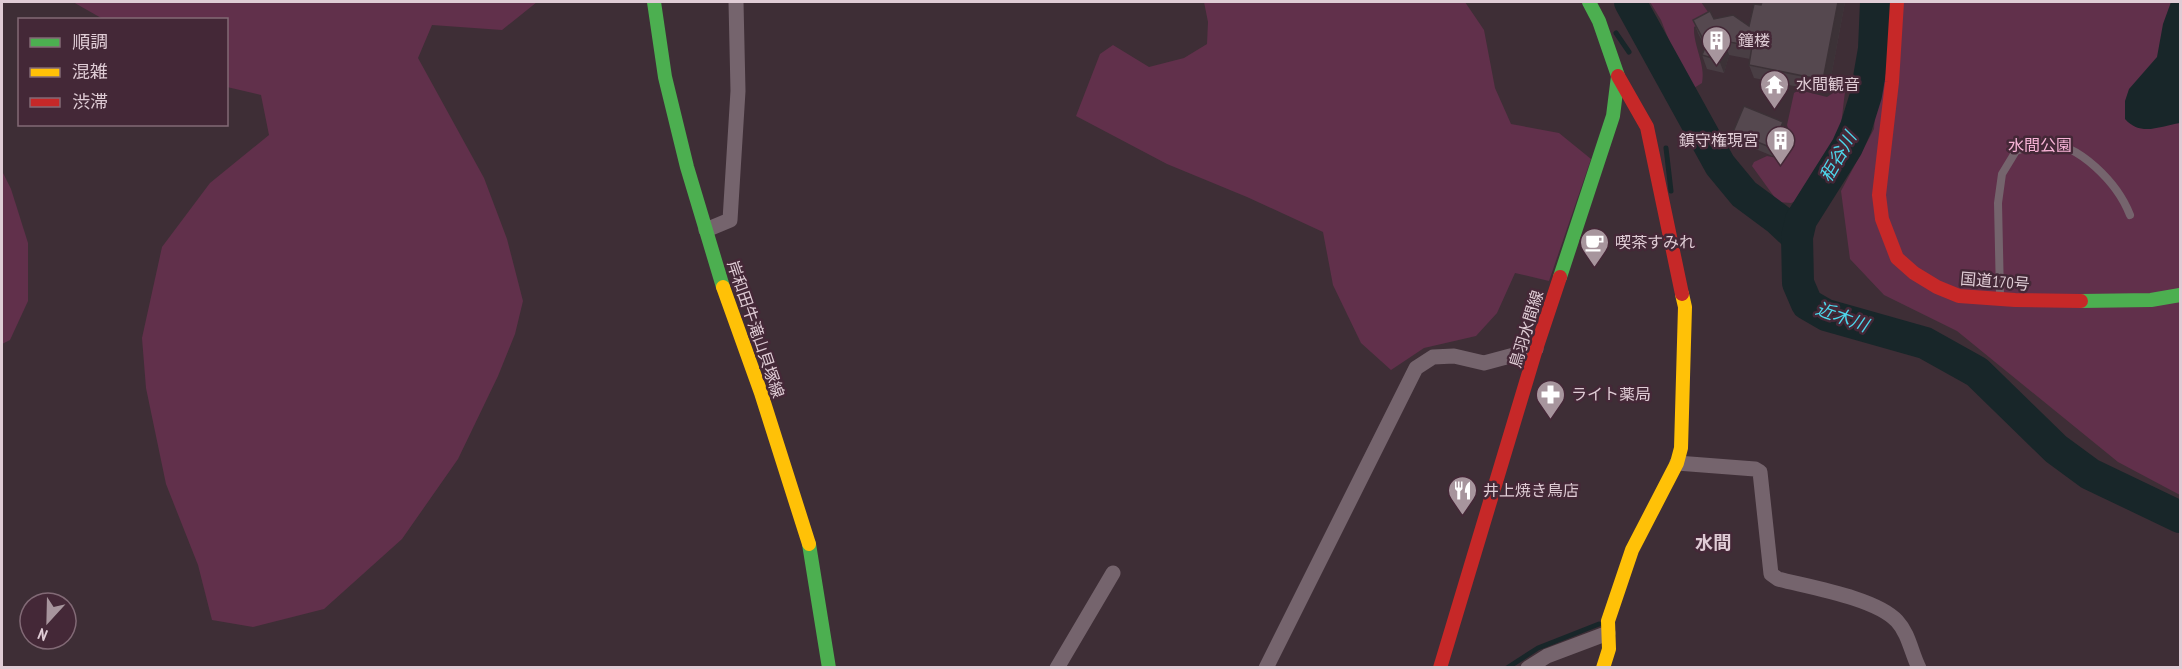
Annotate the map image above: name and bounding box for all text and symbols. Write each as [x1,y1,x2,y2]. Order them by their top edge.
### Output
legend [18,18,228,126]
building icon: 鐘楼 [1701,24,1733,66]
text: 順調 [72,30,108,53]
place label: 鐘楼 [1738,30,1770,50]
text: 混雑 [72,60,108,83]
temple icon: 水間観音 [1759,68,1791,110]
place label: 水間観音 [1796,74,1860,94]
text: 渋滞 [72,90,108,113]
building icon: 鎮守権現宮 [1764,124,1796,166]
water label: 秬谷川 [1814,126,1862,186]
place label: 鎮守権現宮 [1679,130,1759,150]
park label: 水間公園 [2008,135,2072,155]
cafe icon: 喫茶すみれ [1578,226,1610,268]
place label: 喫茶すみれ [1615,232,1695,252]
street label: 岸和田牛滝山貝塚線 [723,258,789,400]
street label: 国道170号 [1959,268,2031,294]
street label: 鳥羽水間線 [1505,288,1547,370]
water label: 近木川 [1813,296,1873,337]
pharmacy icon: ライト薬局 [1534,378,1566,420]
place label: ライト薬局 [1571,384,1651,404]
restaurant icon: 井上焼き鳥店 [1446,474,1478,516]
place label: 井上焼き鳥店 [1483,480,1579,500]
district label: 水間 [1695,531,1731,554]
north arrow [18,591,78,651]
text: N [35,624,50,646]

